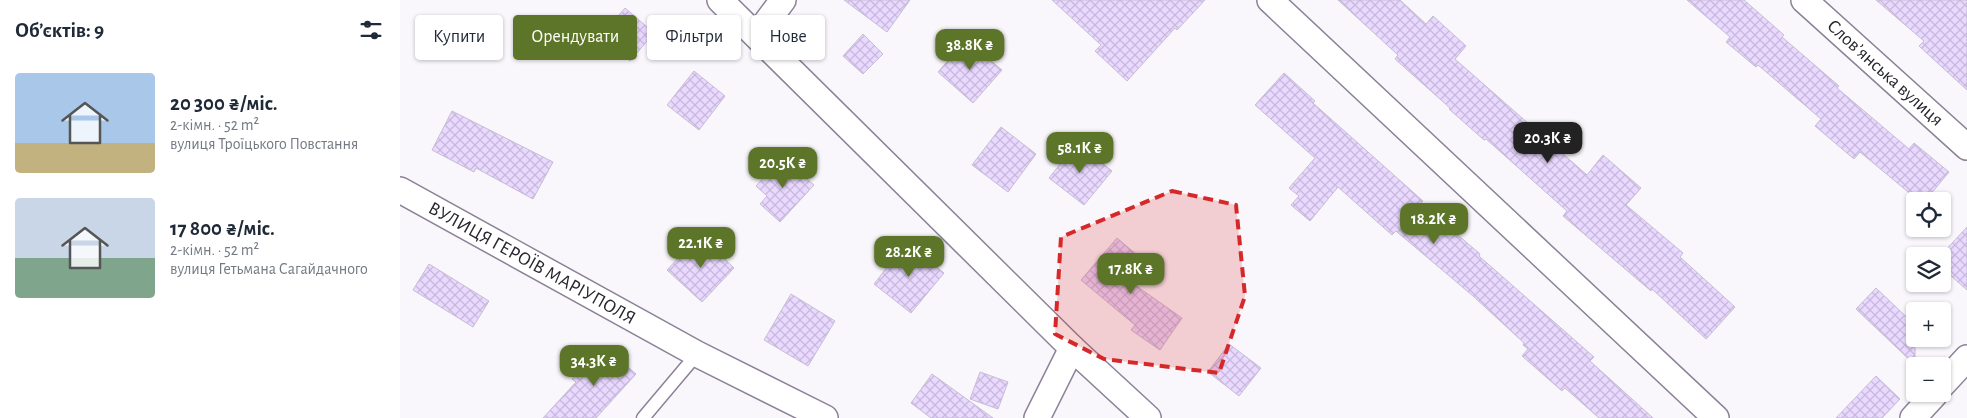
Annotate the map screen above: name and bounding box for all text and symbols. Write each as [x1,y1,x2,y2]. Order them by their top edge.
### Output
chip: Купити [415,15,503,60]
chip: Орендувати [513,15,637,60]
chip: Фільтри [647,15,741,60]
chip: Нове [751,15,825,60]
icon: filters [357,16,385,44]
street label: Словʼянська вулиця [1823,16,1947,130]
text: Об’єктів: 9 [15,20,104,41]
pin: 38.8K ₴ [924,28,1016,71]
text: 38.8K ₴ [946,37,994,53]
icon: home [55,93,115,153]
text: 20 300 ₴/міс. [170,93,278,114]
text: 2-кімн. · 52 m² [170,117,259,133]
pin: 20.3K ₴ [1502,121,1594,164]
text: 20.3K ₴ [1524,130,1572,146]
pin: 58.1K ₴ [1034,132,1126,174]
text: вулиця Троїцького Повстання [170,136,358,152]
text: 58.1K ₴ [1057,140,1103,156]
pin: 20.5K ₴ [737,146,829,189]
text: 20.5K ₴ [759,155,807,171]
map controls [1906,192,1951,402]
button: locate [1906,192,1951,237]
street label: ВУЛИЦЯ ГЕРОЇВ МАРІУПОЛЯ [425,198,639,328]
pin: 18.2K ₴ [1388,202,1480,245]
text: 18.2K ₴ [1411,211,1457,227]
icon: home [55,218,115,278]
text: 17 800 ₴/міс. [170,218,275,239]
pin: 22.1K ₴ [655,226,747,269]
text: 22.1K ₴ [678,235,724,251]
pin: 28.2K ₴ [863,236,955,278]
text: 2-кімн. · 52 m² [170,242,259,258]
text: 28.2K ₴ [885,244,933,260]
button: layers [1906,247,1951,292]
pin: 17.8K ₴ [1085,252,1177,295]
text: вулиця Гетьмана Сагайдачного [170,261,368,277]
text: 17.8K ₴ [1108,261,1154,277]
button: + [1906,302,1951,347]
pin: 34.3K ₴ [548,344,640,387]
text: 34.3K ₴ [571,353,617,369]
button: − [1906,357,1951,402]

